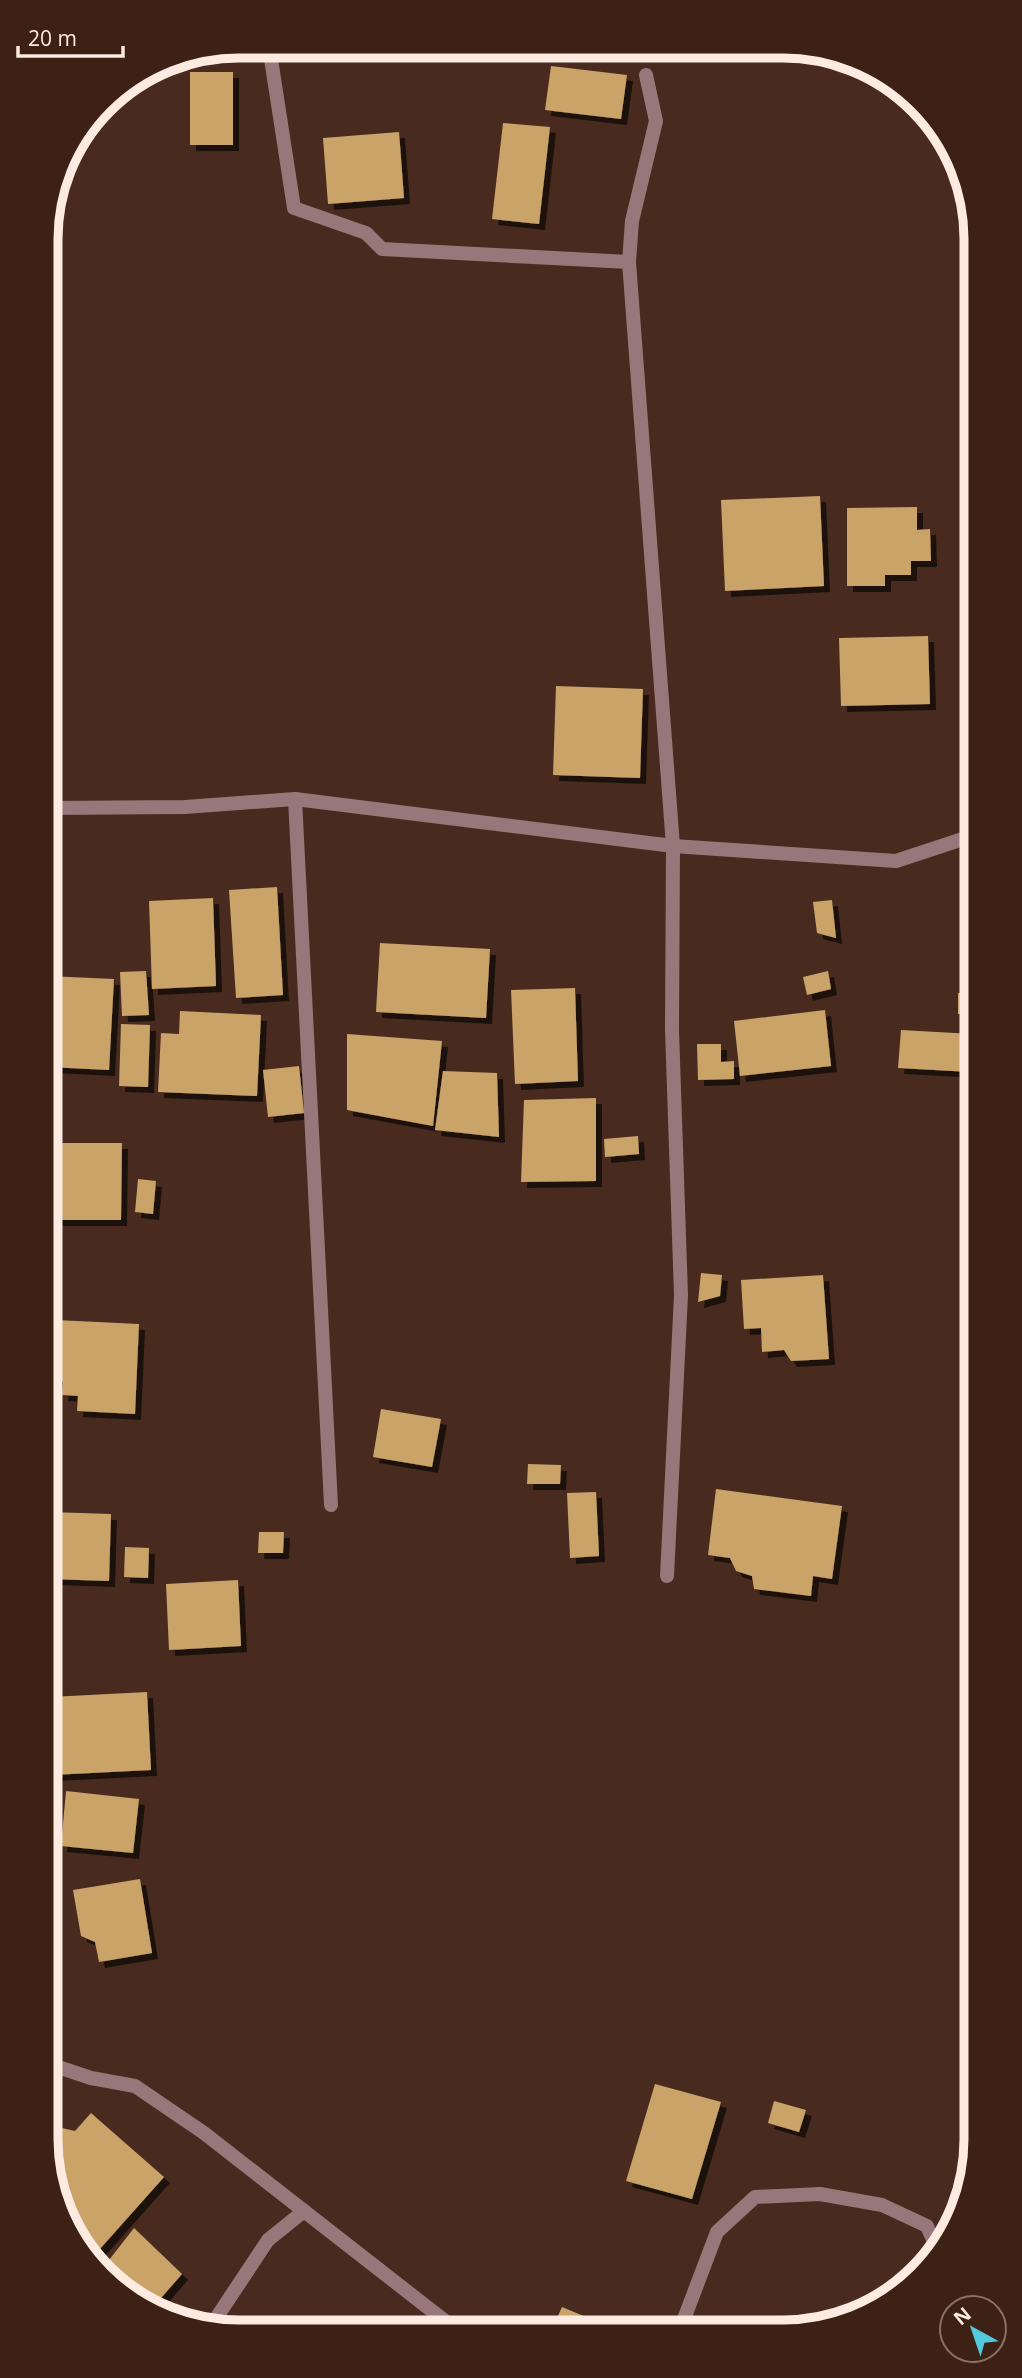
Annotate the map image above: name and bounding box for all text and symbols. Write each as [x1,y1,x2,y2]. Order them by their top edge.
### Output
scale bar [18,14,122,58]
text: 20 m [28,24,77,52]
north arrow [938,2294,1008,2364]
text: N [948,2301,976,2331]

